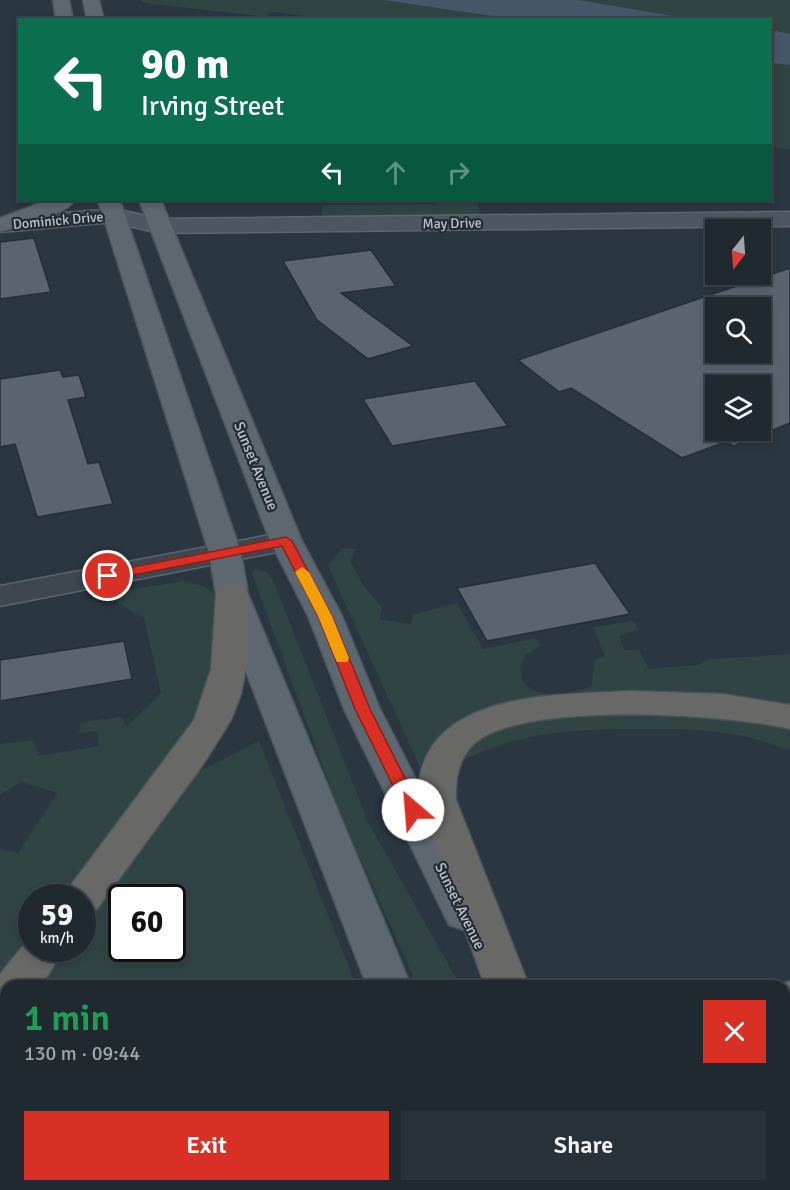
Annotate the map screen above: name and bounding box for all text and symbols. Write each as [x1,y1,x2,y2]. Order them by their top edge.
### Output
text: 90 m [141,39,230,90]
icon: left [42,42,120,120]
text: Irving Street [141,90,284,123]
icon: left [316,156,349,189]
icon: ahead [379,156,412,189]
icon: right [442,156,475,189]
street label: Dominick Drive [12,208,104,233]
street label: May Drive [422,214,482,233]
north arrow [705,219,771,285]
map controls [705,219,771,441]
button: search [705,297,771,363]
button: layers [705,375,771,441]
street label: Sunset Avenue [230,419,282,513]
pin [82,550,133,601]
icon: arrive [91,559,124,592]
position arrow [381,778,445,842]
street label: Sunset Avenue [431,860,489,952]
speed limit sign: 60 [108,884,186,962]
text: 59 [41,897,73,934]
text: km/h [40,929,74,947]
text: 1 min [24,996,110,1041]
button: close [703,1000,766,1063]
text: 130 m · 09:44 [24,1041,140,1066]
button: Exit [24,1111,389,1180]
button: Share [401,1111,766,1180]

